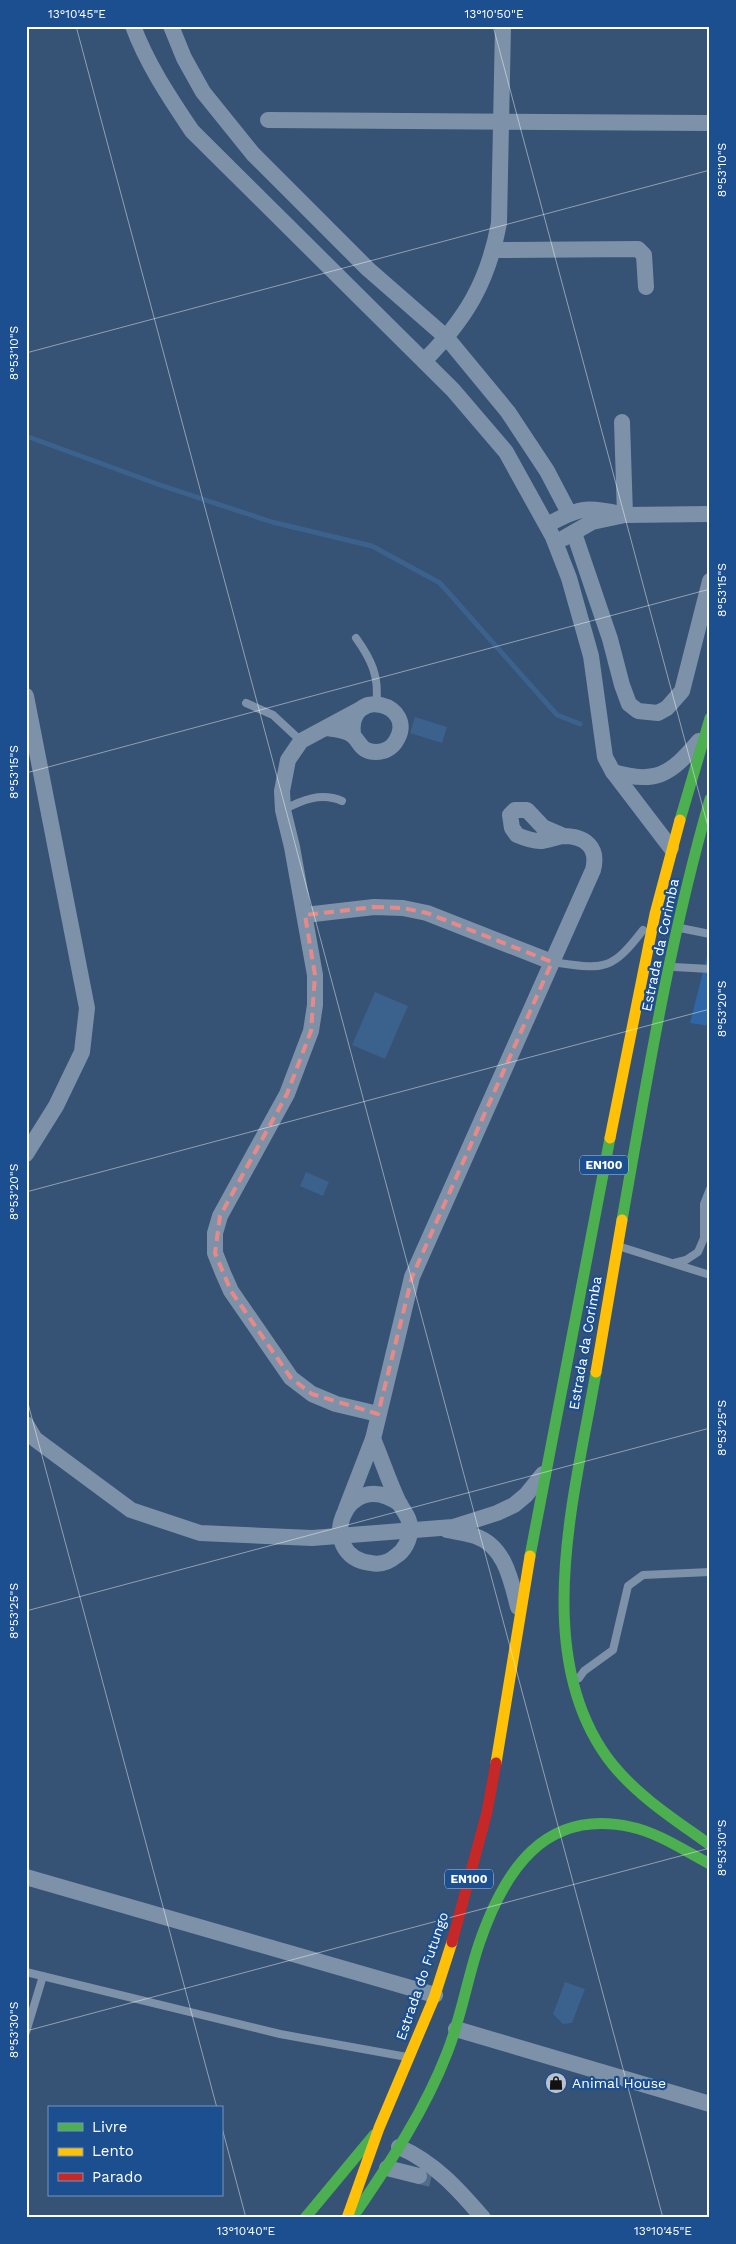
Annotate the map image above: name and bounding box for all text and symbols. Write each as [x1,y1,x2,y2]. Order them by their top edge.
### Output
text: 13°10'45"E [48,7,106,21]
text: 13°10'50"E [464,7,524,21]
text: 8°53'10"S [715,143,729,197]
text: 8°53'10"S [7,326,21,380]
text: 8°53'15"S [715,563,729,617]
text: 8°53'15"S [7,745,21,799]
street label: Estrada da Corimba [638,877,682,1013]
text: 8°53'20"S [715,981,729,1037]
road number: EN100 [580,1156,628,1174]
text: 8°53'20"S [7,1164,21,1220]
street label: Estrada da Corimba [565,1275,605,1411]
text: 8°53'25"S [715,1400,729,1456]
text: 8°53'25"S [7,1583,21,1639]
text: 8°53'30"S [715,1820,729,1876]
road number: EN100 [445,1870,493,1888]
street label: Estrada do Futungo [393,1910,451,2042]
text: 8°53'30"S [7,2002,21,2058]
shop icon: Animal House [544,2071,568,2095]
place label: Animal House [572,2075,666,2091]
legend [48,2106,222,2196]
text: Livre [92,2118,127,2136]
text: Lento [92,2142,134,2160]
text: Parado [92,2168,142,2186]
text: 13°10'40"E [217,2224,276,2238]
text: 13°10'45"E [634,2224,692,2238]

